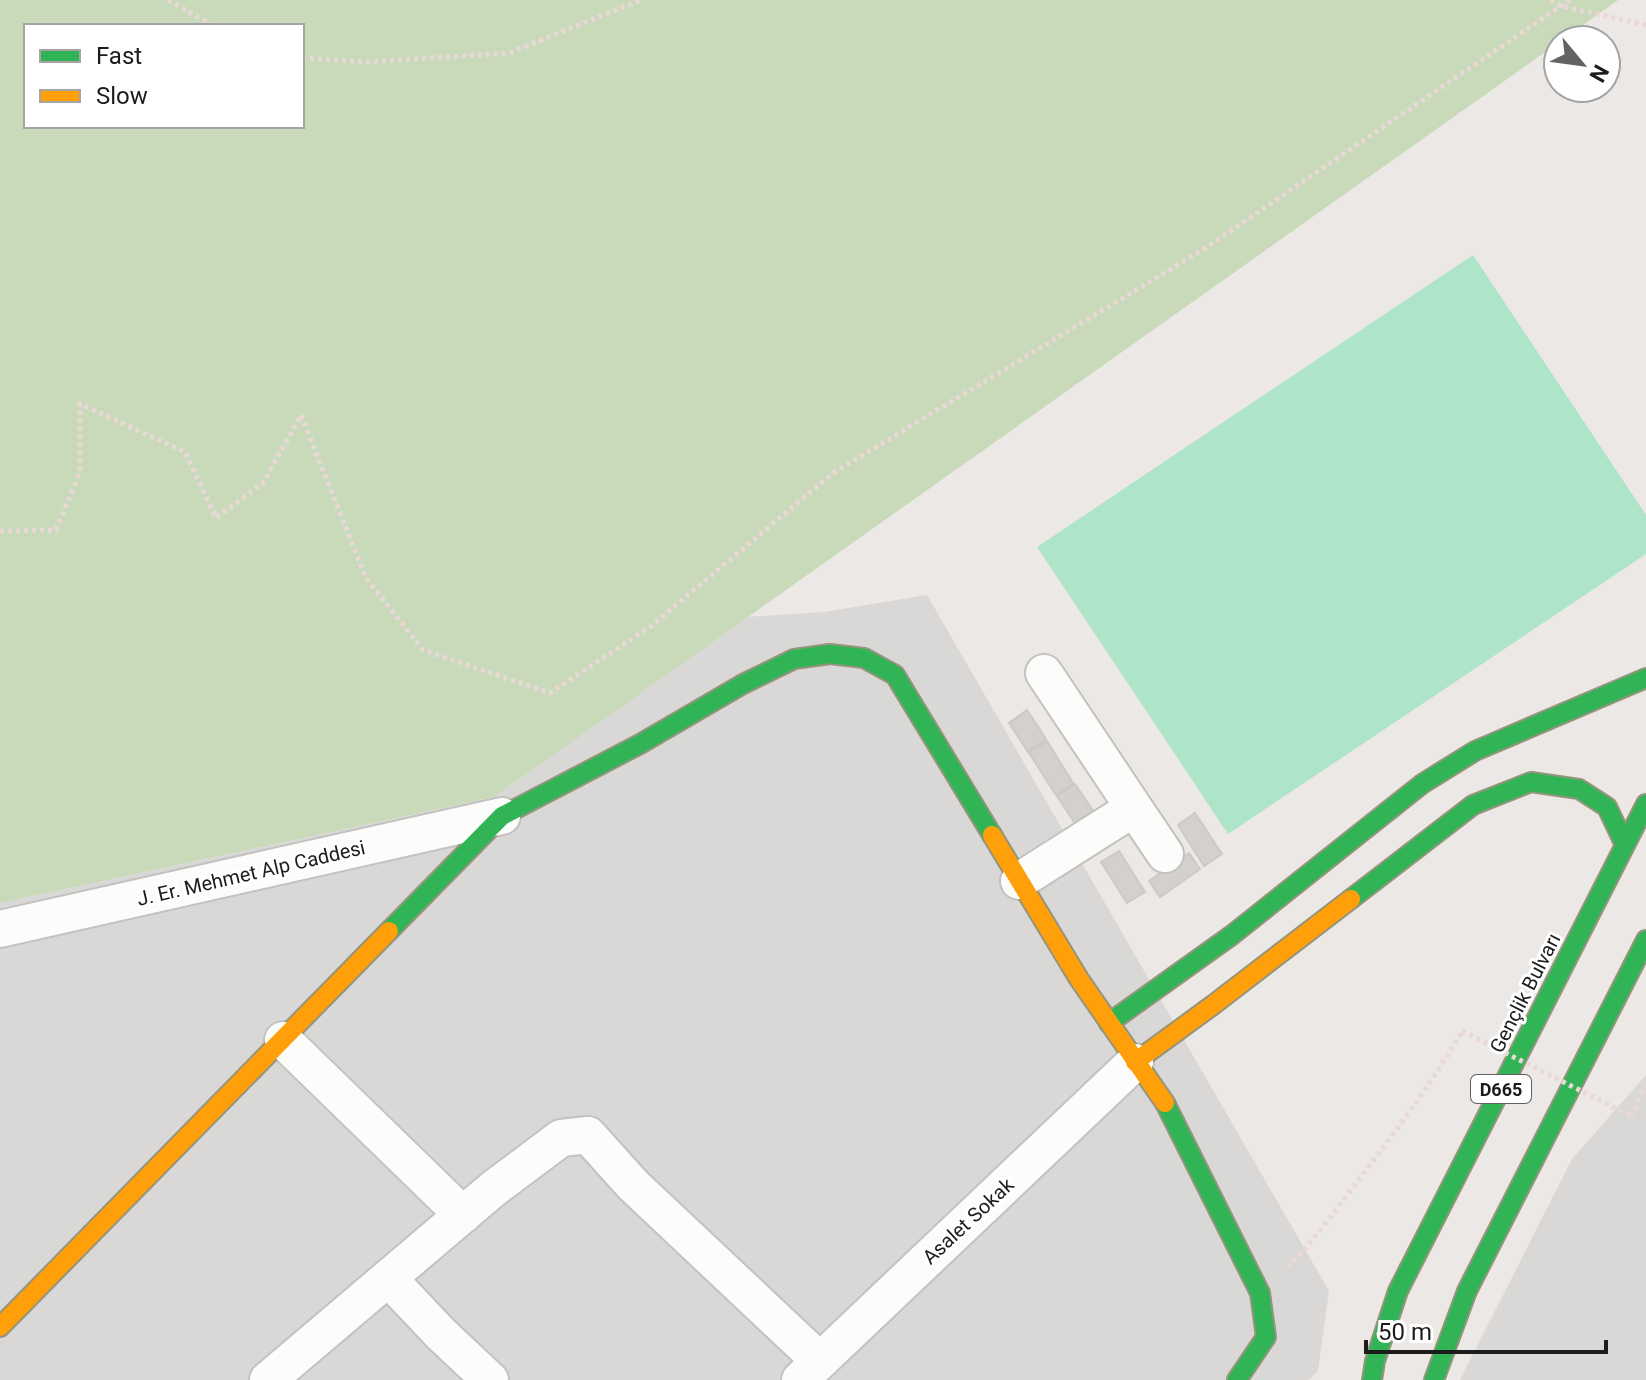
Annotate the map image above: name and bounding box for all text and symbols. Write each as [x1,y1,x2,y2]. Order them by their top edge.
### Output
legend [24,24,304,128]
north arrow [1542,24,1622,104]
text: Fast [96,42,142,70]
text: N [1584,61,1614,86]
text: Slow [96,82,148,110]
street label: J. Er. Mehmet Alp Caddesi [135,835,367,911]
street label: Gençlik Bulvarı [1485,929,1565,1057]
road number: D665 [1471,1075,1531,1103]
street label: Asalet Sokak [918,1172,1019,1269]
scale bar [1366,1304,1606,1354]
text: 50 m [1378,1318,1432,1346]

